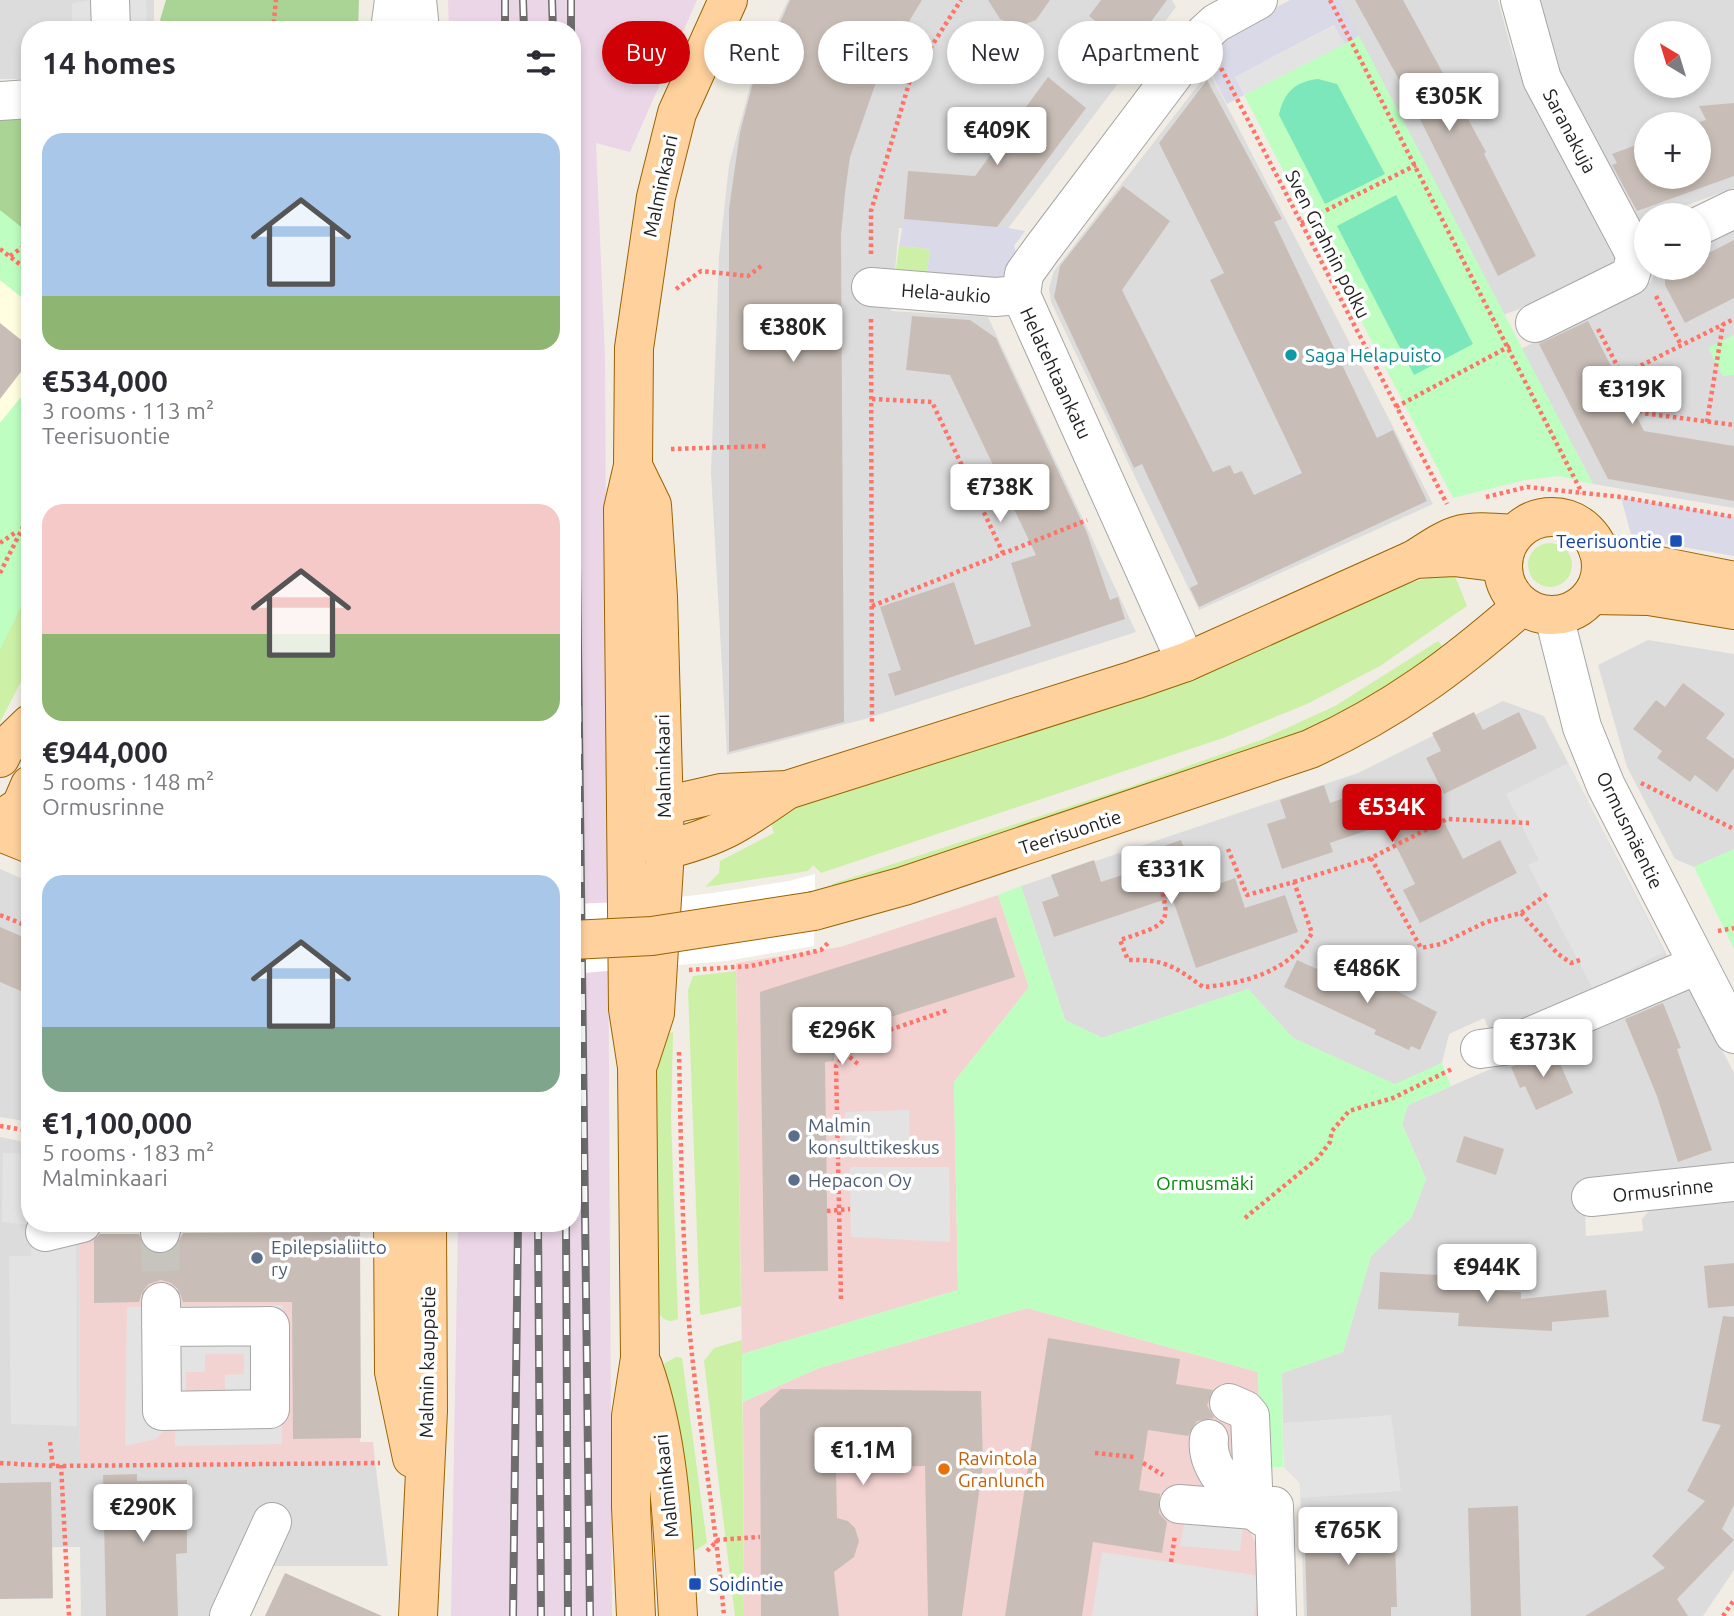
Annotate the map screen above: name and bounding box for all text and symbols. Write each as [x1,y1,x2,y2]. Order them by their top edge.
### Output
chip: Buy [602,21,690,84]
chip: Rent [704,21,804,84]
chip: Filters [818,21,933,84]
chip: New [947,21,1044,84]
chip: Apartment [1058,21,1223,84]
north arrow [1634,21,1712,98]
map controls [1634,21,1711,280]
icon: filters [522,44,560,82]
text: 14 homes [42,46,176,80]
pin: €305K [1400,74,1498,133]
text: €305K [1415,83,1483,108]
street label: Saranakuja [1539,85,1601,177]
pin: €409K [948,108,1046,167]
button: + [1634,112,1711,189]
text: €409K [963,117,1031,142]
street label: Malminkaari [638,133,682,239]
street label: Sven Grahnin polku [1281,166,1375,322]
icon: home [238,179,364,305]
button: − [1634,203,1711,280]
street label: Hela-aukio [900,279,992,307]
pin: €380K [744,304,842,364]
street label: Helatehtaankatu [1016,304,1096,442]
text: €380K [759,314,827,339]
place label: Saga Helapuisto [1305,344,1442,366]
marker: Saga Helapuisto [1283,347,1299,363]
text: €534,000 [42,364,168,398]
pin: €319K [1583,366,1681,426]
text: €319K [1598,376,1666,401]
text: 3 rooms · 113 m² [42,398,214,423]
text: Teerisuontie [42,423,170,448]
pin: €738K [951,464,1049,524]
text: €738K [966,474,1034,499]
place label: Teerisuontie [1556,530,1662,552]
marker: Teerisuontie [1668,533,1684,549]
icon: home [238,550,364,676]
street label: Malminkaari [651,714,675,818]
text: €944,000 [42,735,168,769]
street label: Ormusmäentie [1592,768,1668,892]
text: 5 rooms · 148 m² [42,769,214,794]
pin: €534K [1343,784,1441,844]
text: Ormusrinne [42,794,165,819]
text: €534K [1358,794,1426,819]
street label: Teerisuontie [1016,805,1124,859]
pin: €331K [1122,846,1220,906]
text: €331K [1137,856,1205,881]
icon: home [238,921,364,1047]
pin: €486K [1318,946,1416,1005]
text: €486K [1333,955,1401,980]
pin: €296K [793,1007,891,1067]
text: €296K [808,1017,876,1042]
pin: €373K [1494,1020,1592,1079]
text: €373K [1509,1029,1577,1054]
text: €1,100,000 [42,1106,192,1140]
place label: Malmin konsulttikeskus [808,1114,939,1158]
marker: Malmin konsulttikeskus [786,1128,802,1144]
text: 5 rooms · 183 m² [42,1140,214,1165]
text: Malminkaari [42,1165,168,1190]
place label: Hepacon Oy [808,1169,912,1191]
marker: Hepacon Oy [786,1172,802,1188]
park label: Ormusmäki [1156,1172,1254,1194]
street label: Ormusrinne [1611,1174,1715,1206]
place label: Epilepsialiitto ry [271,1236,387,1280]
pin: €944K [1438,1244,1536,1304]
marker: Epilepsialiitto ry [249,1250,265,1266]
text: €944K [1453,1254,1521,1279]
street label: Malmin kauppatie [415,1286,439,1438]
pin: €1.1M [814,1428,912,1487]
street label: Malminkaari [650,1433,682,1539]
text: €1.1M [830,1437,896,1462]
place label: Ravintola Granlunch [958,1447,1045,1491]
marker: Ravintola Granlunch [936,1461,952,1477]
pin: €290K [94,1484,192,1544]
text: €290K [109,1494,177,1519]
pin: €765K [1299,1508,1397,1567]
text: €765K [1314,1517,1382,1542]
place label: Soidintie [709,1573,784,1595]
marker: Soidintie [687,1576,703,1592]

